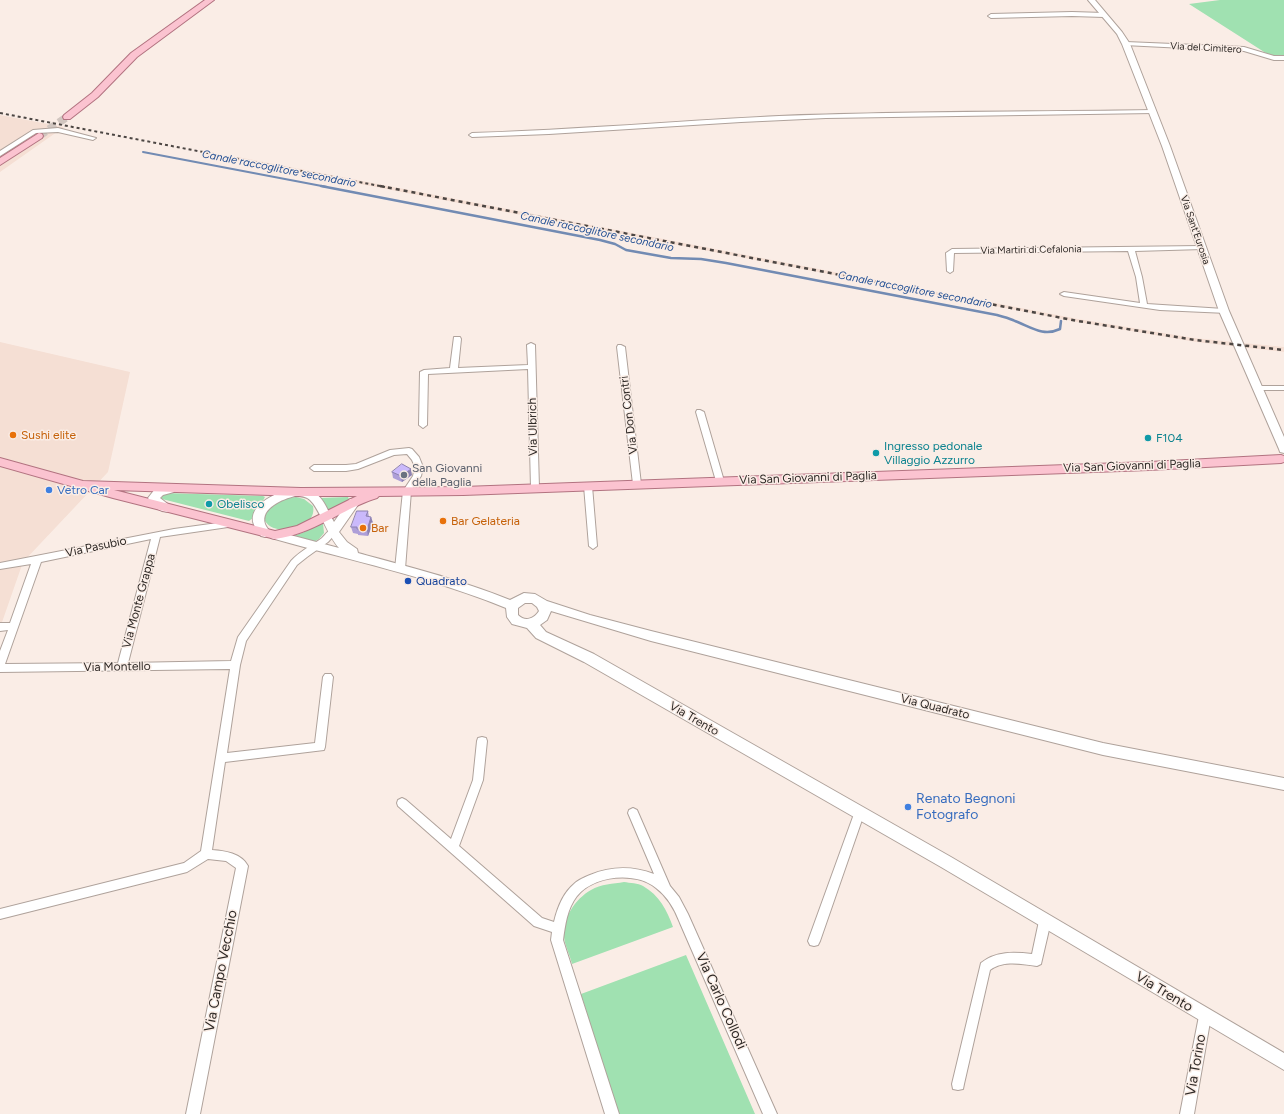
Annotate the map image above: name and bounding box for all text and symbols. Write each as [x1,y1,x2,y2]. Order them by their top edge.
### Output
street label: Via del Cimitero [1170,40,1242,56]
water label: Canale raccoglitore secondario [201,148,357,190]
street label: Via Sant'Eurosia [1178,194,1212,266]
water label: Canale raccoglitore secondario [519,209,675,255]
street label: Via Martiri di Cefalonia [980,243,1082,257]
water label: Canale raccoglitore secondario [837,269,993,311]
street label: Via Don Contri [617,375,641,455]
street label: Via Ulbrich [525,398,541,456]
place label: Sushi elite [21,428,76,442]
marker: Sushi elite [8,430,18,440]
place label: F104 [1156,431,1183,445]
marker: F104 [1143,433,1153,443]
place label: Ingresso pedonale Villaggio Azzurro [884,439,982,467]
marker: Ingresso pedonale Villaggio Azzurro [871,448,881,458]
street label: Via San Giovanni di Paglia [1063,456,1201,476]
place label: San Giovanni della Paglia [412,461,482,489]
street label: Via San Giovanni di Paglia [739,468,877,488]
marker: San Giovanni della Paglia [399,470,409,480]
place label: Vetro Car [57,483,109,497]
marker: Vetro Car [44,485,54,495]
place label: Obelisco [217,497,264,511]
marker: Obelisco [204,499,214,509]
place label: Bar Gelateria [451,514,520,528]
marker: Bar Gelateria [438,516,448,526]
place label: Bar [371,521,389,535]
marker: Bar [358,523,368,533]
street label: Via Pasubio [64,533,128,561]
street label: Via Monte Grappa [119,552,159,650]
place label: Quadrato [416,574,467,588]
marker: Quadrato [403,576,413,586]
street label: Via Montello [83,659,151,675]
street label: Via Quadrato [899,691,971,723]
street label: Via Trento [667,699,721,739]
place label: Renato Begnoni Fotografo [916,791,1016,824]
marker: Renato Begnoni Fotografo [903,802,913,812]
street label: Via Campo Vecchio [201,909,241,1033]
street label: Via Carlo Collodi [692,950,750,1052]
street label: Via Trento [1132,968,1196,1016]
street label: Via Torino [1182,1033,1210,1097]

